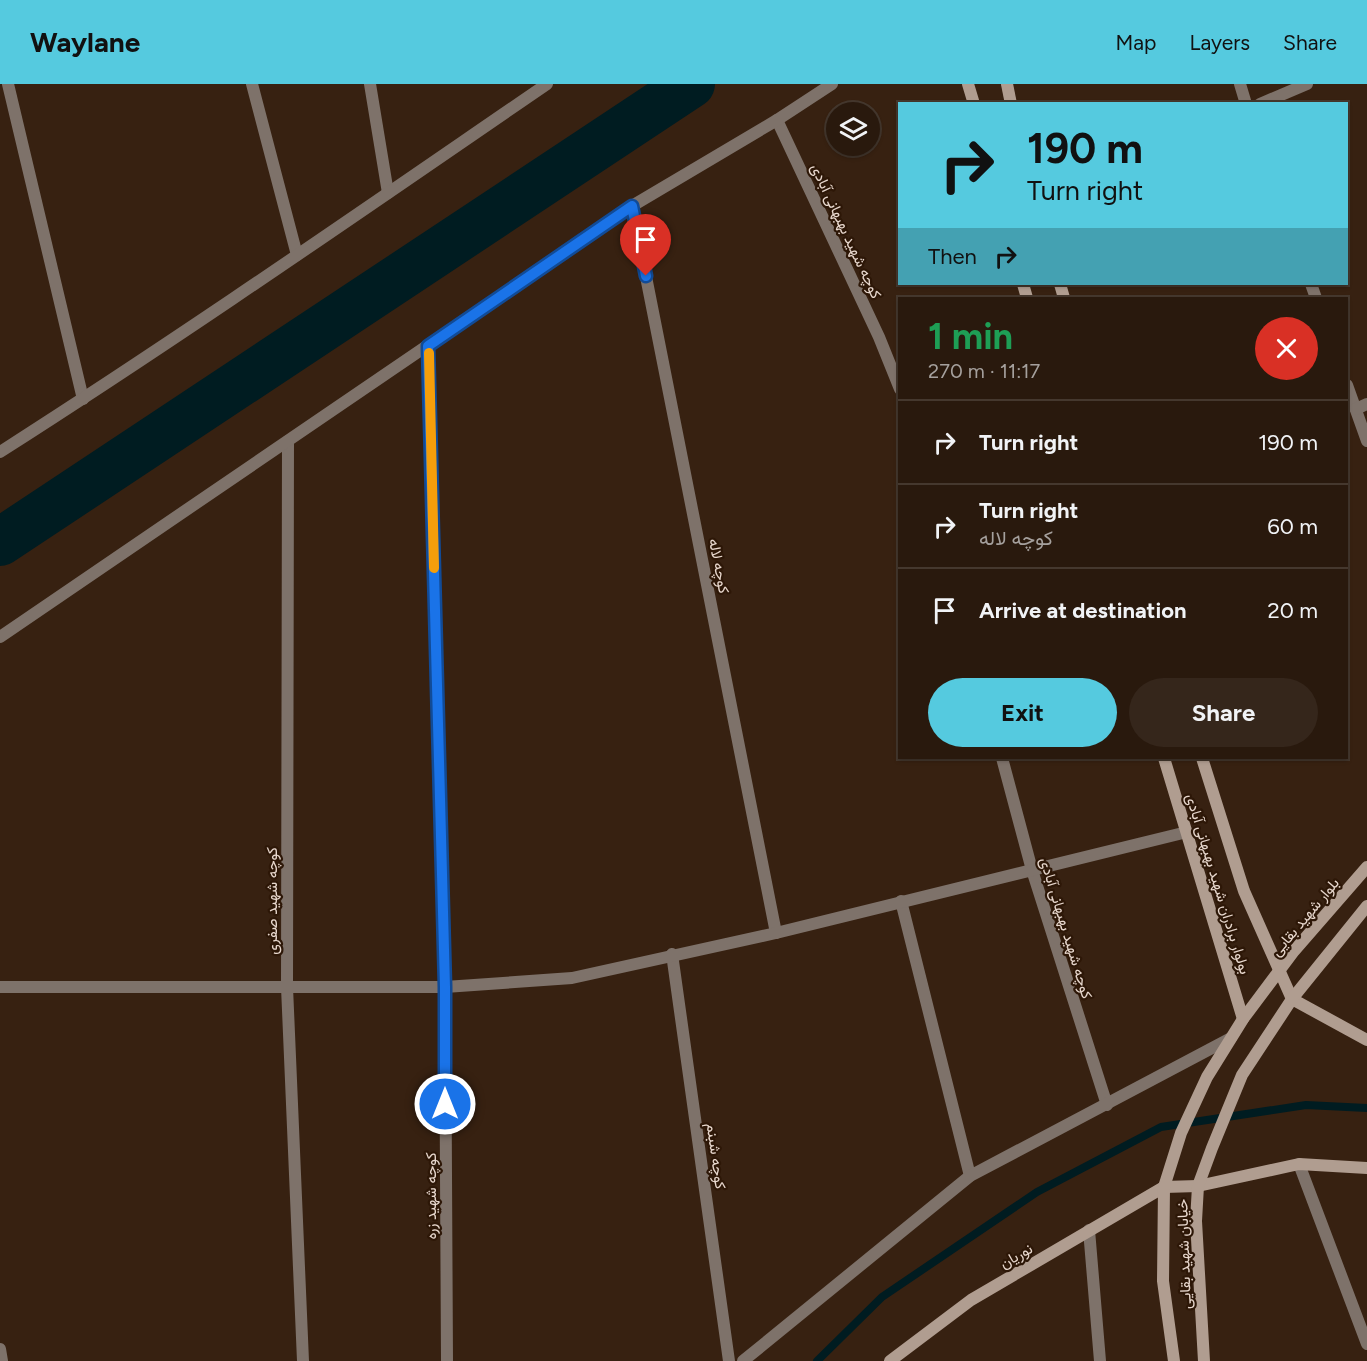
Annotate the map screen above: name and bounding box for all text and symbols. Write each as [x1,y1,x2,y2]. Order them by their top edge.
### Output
text: Waylane [30,25,140,59]
text: Map [1116,30,1156,55]
text: Layers [1189,30,1250,55]
text: Share [1283,30,1337,55]
map controls [826,102,880,156]
button: layers [826,102,880,156]
text: 190 m [1027,123,1143,174]
icon: right [928,126,1006,204]
street label: کوچه شهید بهبهانی آبادی [806,161,885,302]
text: Turn right [1027,174,1143,207]
pin [620,214,671,276]
icon: arrive [629,223,662,256]
icon: right [989,240,1022,273]
text: Then [928,243,977,270]
text: 1 min [928,315,1013,358]
button: close [1255,317,1318,380]
text: 270 m · 11:17 [928,359,1040,383]
icon: right [928,426,961,459]
text: Turn right [979,429,1078,456]
text: 190 m [1258,429,1318,456]
text: Turn right [979,497,1078,524]
icon: right [928,510,961,543]
text: 60 m [1267,513,1318,540]
text: کوچه لاله [979,526,1053,550]
street label: کوچه لاله [704,537,733,595]
icon: arrive [928,594,961,627]
text: Arrive at destination [979,597,1187,624]
text: 20 m [1267,597,1318,624]
button: Exit [928,678,1117,747]
button: Share [1129,678,1318,747]
street label: بولوار برادران شهید بهبهانی آبادی [1181,792,1254,977]
street label: کوچه شهید صفری [263,847,282,955]
street label: کوچه شهید بهبهانی آبادی [1035,855,1096,1002]
street label: بلوار شهید بقایی [1267,874,1344,961]
position arrow [413,1072,477,1136]
street label: کوچه شبنم [701,1122,730,1191]
street label: کوچه شهید زره [422,1152,441,1240]
street label: خیابان شهید بقایی [1173,1199,1196,1309]
street label: نوریان [996,1239,1036,1273]

